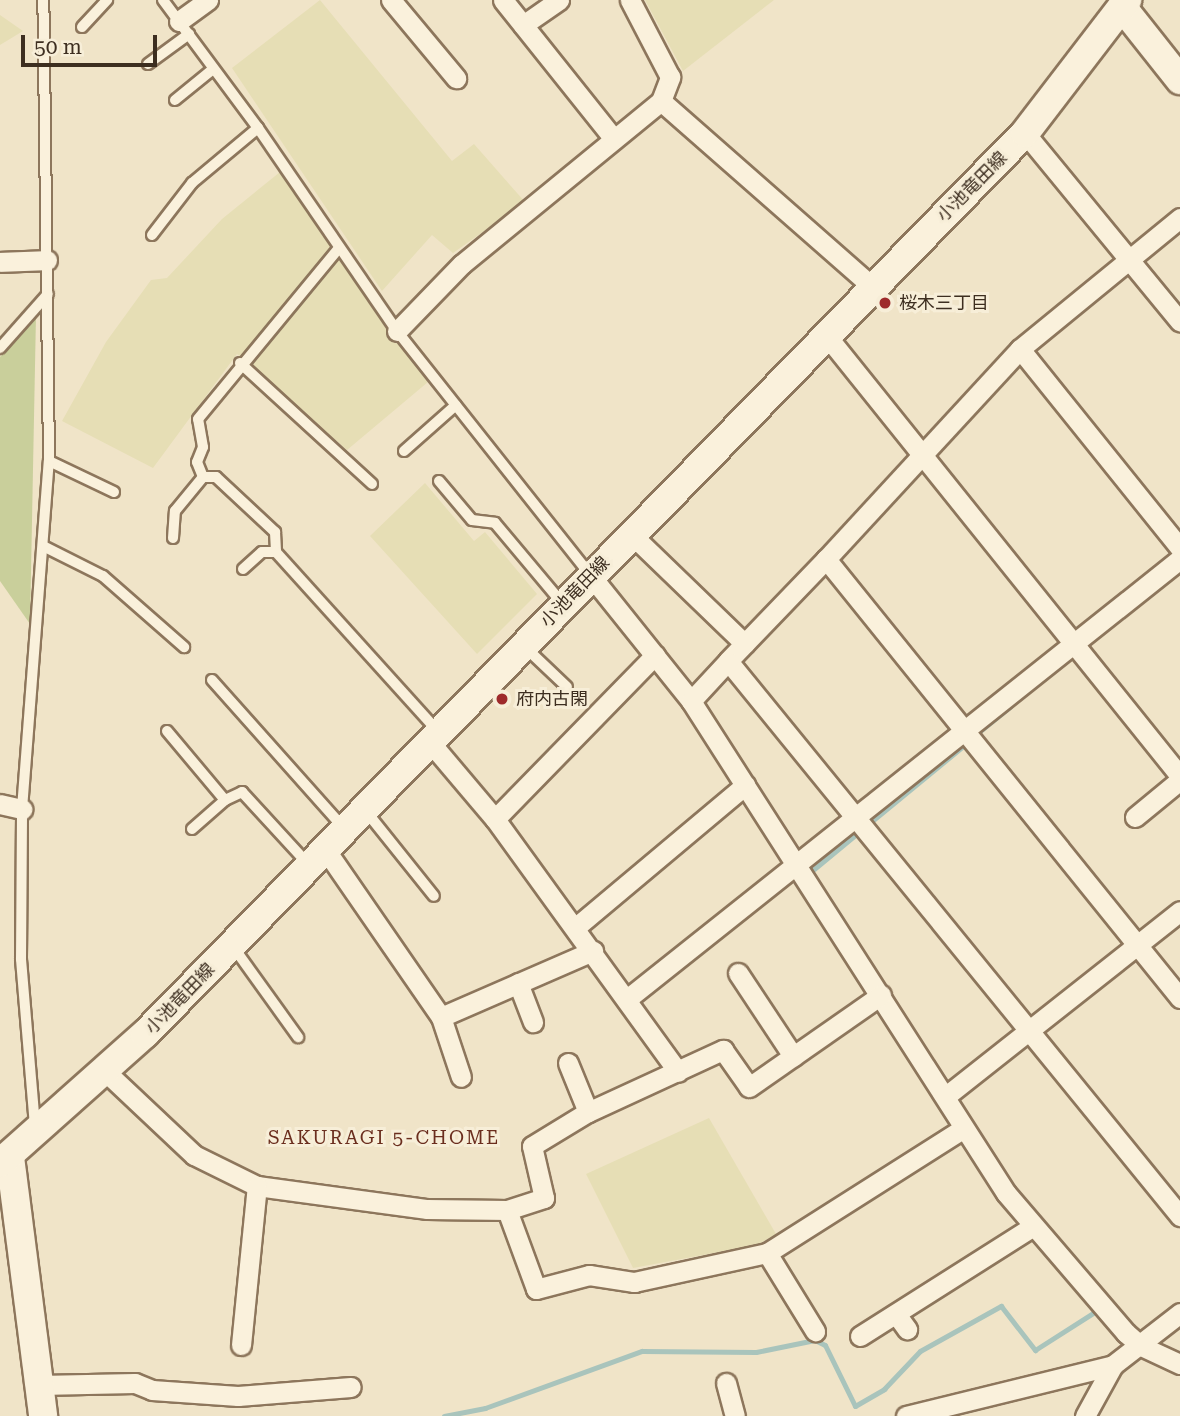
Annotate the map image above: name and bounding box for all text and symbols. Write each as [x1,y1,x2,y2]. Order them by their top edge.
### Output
scale bar [24,21,161,65]
text: 50 m [34,35,82,59]
street label: 小池竜田線 [933,148,1011,226]
place label: 桜木三丁目 [899,292,989,314]
marker: 桜木三丁目 [877,295,893,311]
street label: 小池竜田線 [536,552,614,632]
place label: 府内古閑 [516,688,588,710]
marker: 府内古閑 [494,691,510,707]
street label: 小池竜田線 [141,959,219,1039]
district label: SAKURAGI 5-CHOME [270,1127,498,1149]

